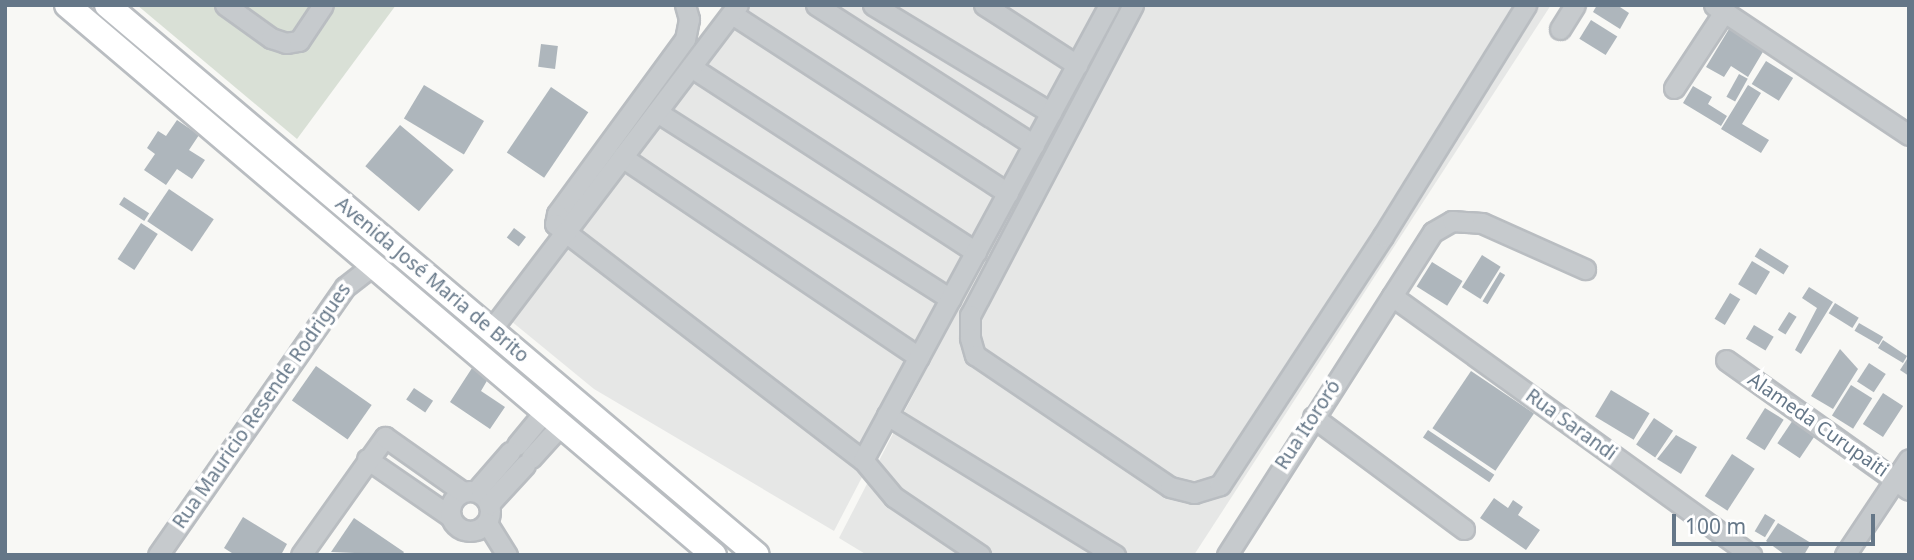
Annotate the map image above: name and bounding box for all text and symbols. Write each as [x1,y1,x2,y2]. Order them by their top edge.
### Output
street label: Avenida José Maria de Brito [331,193,533,367]
street label: Rua Mauricio Resende Rodrigues [168,279,356,533]
street label: Alameda Curupaiti [1744,368,1892,482]
street label: Rua Itororó [1271,376,1345,474]
street label: Rua Sarandi [1521,384,1621,466]
scale bar [1676,500,1879,544]
text: 100 m [1685,512,1746,540]

